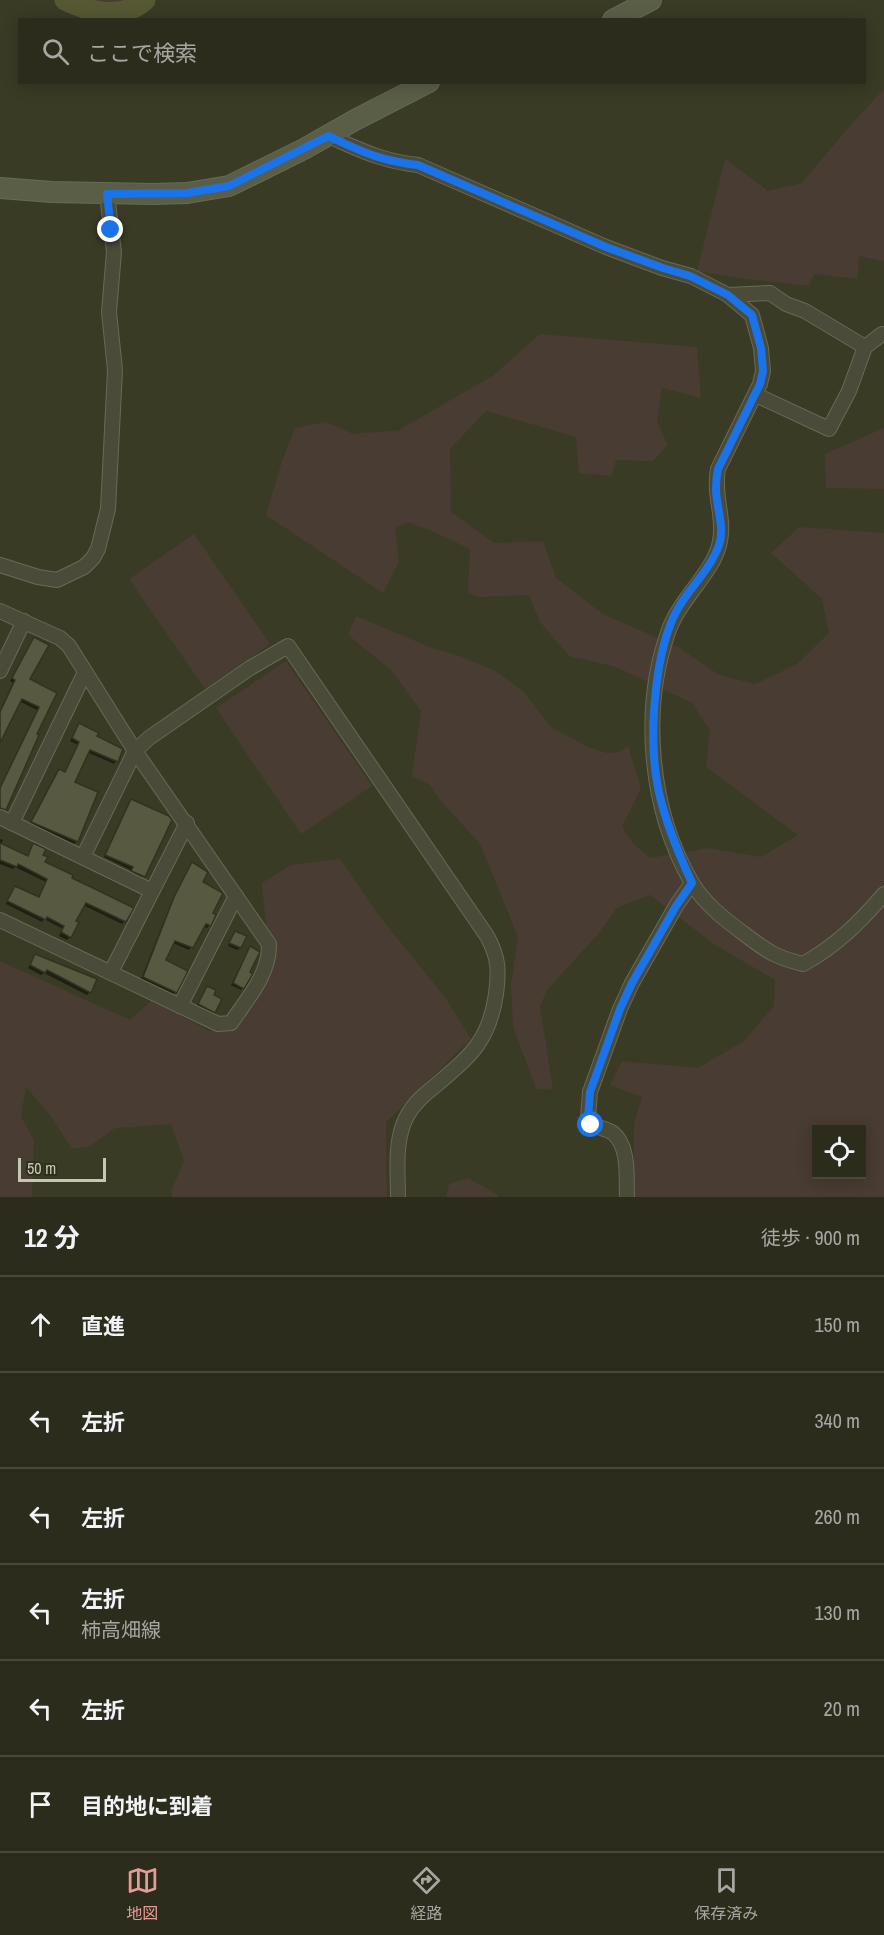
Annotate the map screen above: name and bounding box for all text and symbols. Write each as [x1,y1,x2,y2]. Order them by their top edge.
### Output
search box [18,18,866,84]
icon: search [39,35,72,68]
text: ここで検索 [87,38,197,68]
route end [97,216,123,242]
route start [577,1111,603,1137]
map controls [812,1125,866,1179]
button: locate [812,1125,866,1179]
scale bar [18,1155,106,1182]
text: 50 m [27,1157,56,1179]
text: 12 分 [24,1220,80,1255]
text: 徒歩 · 900 m [761,1224,860,1251]
icon: ahead [24,1308,57,1341]
text: 直進 [81,1311,125,1341]
text: 150 m [814,1311,860,1338]
icon: left [24,1404,57,1437]
text: 左折 [81,1407,125,1437]
text: 340 m [814,1407,860,1434]
icon: left [24,1500,57,1533]
text: 左折 [81,1503,125,1533]
text: 260 m [814,1503,860,1530]
text: 左折 [81,1584,125,1614]
icon: left [24,1596,57,1629]
text: 130 m [814,1599,860,1626]
text: 柿高畑線 [81,1616,161,1643]
icon: left [24,1692,57,1725]
text: 左折 [81,1695,125,1725]
text: 20 m [824,1695,860,1722]
icon: arrive [24,1788,57,1821]
text: 目的地に到着 [81,1791,213,1821]
tab: 地図 [126,1864,159,1924]
tab: 経路 [410,1864,443,1924]
tab: 保存済み [694,1864,758,1924]

